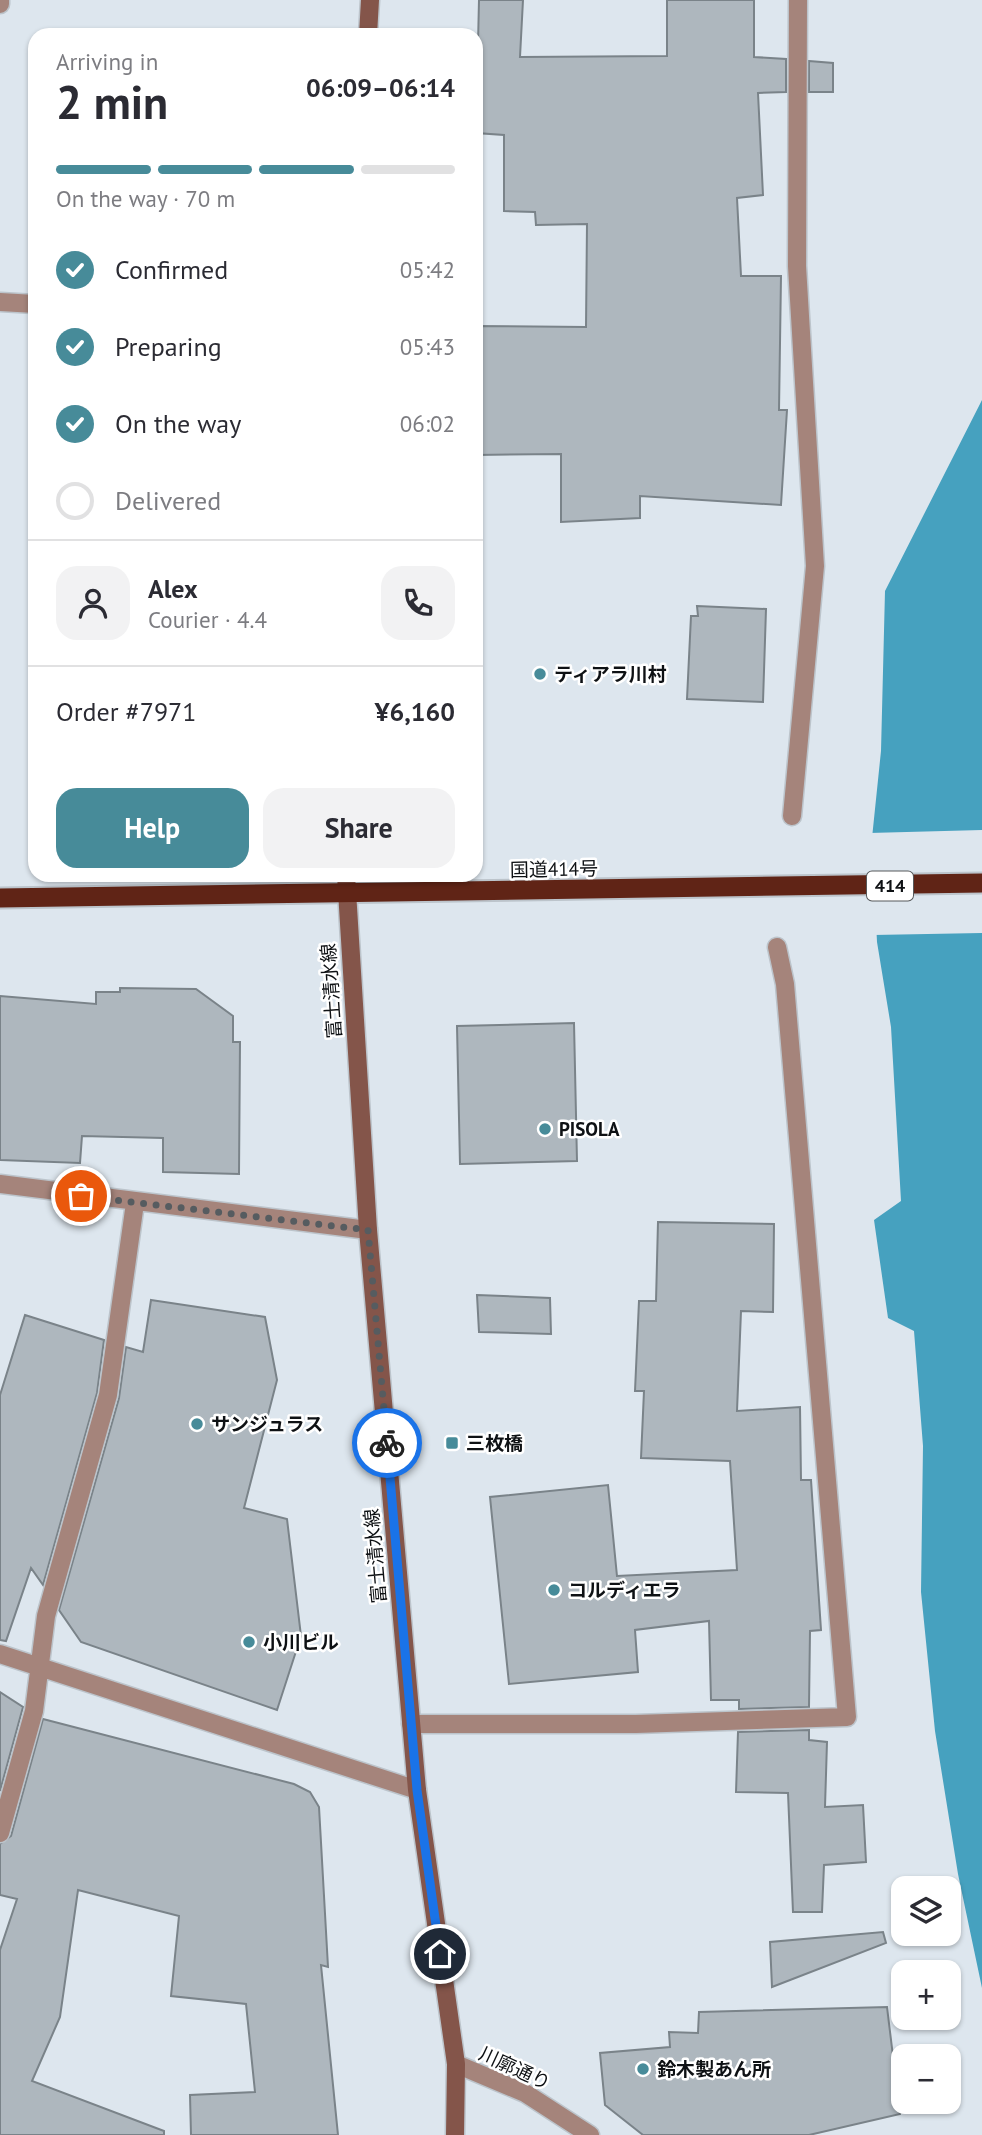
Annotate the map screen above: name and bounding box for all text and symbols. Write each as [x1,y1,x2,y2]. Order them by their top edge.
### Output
text: Arriving in [56,47,158,76]
text: 06:09–06:14 [306,71,455,104]
text: 2 min [56,72,168,132]
text: On the way · 70 m [56,184,235,213]
icon: check [56,251,94,289]
text: Confirmed [115,253,228,286]
text: 05:42 [400,255,455,284]
icon: check [56,328,94,366]
text: Preparing [115,330,222,363]
text: 05:43 [400,332,455,361]
icon: check [56,405,94,443]
text: On the way [115,407,241,440]
text: 06:02 [400,409,455,438]
text: Delivered [115,484,221,517]
button: person [56,566,130,640]
button: phone [381,566,455,640]
text: Alex [148,572,198,605]
text: Courier · 4.4 [148,605,267,634]
place label: ティアラ川村 [554,662,667,686]
marker: ティアラ川村 [532,666,548,682]
text: Order #7971 [56,695,196,728]
text: ¥6,160 [375,695,455,728]
button: Help [56,788,249,868]
button: Share [263,788,455,868]
street label: 国道414号 [510,856,598,882]
road number: 414 [867,872,913,900]
street label: 富士清水線 [316,943,346,1039]
place label: PISOLA [559,1117,620,1141]
marker: PISOLA [537,1121,553,1137]
pin [51,1166,111,1226]
icon: bag [62,1177,100,1215]
courier [352,1408,422,1478]
place label: サンジュラス [211,1412,323,1436]
marker: サンジュラス [189,1416,205,1432]
icon: bike [368,1424,406,1462]
place label: 三枚橋 [466,1431,523,1455]
marker: 三枚橋 [444,1435,460,1451]
street label: 富士清水線 [359,1508,391,1604]
place label: コルディエラ [568,1578,681,1602]
marker: コルディエラ [546,1582,562,1598]
place label: 小川ビル [263,1630,339,1654]
marker: 小川ビル [241,1634,257,1650]
map controls [891,1876,961,2114]
button: layers [891,1876,961,1946]
pin [410,1924,470,1984]
icon: home [421,1935,459,1973]
button: + [891,1960,961,2030]
street label: 川廓通り [475,2041,555,2095]
button: − [891,2044,961,2114]
place label: 鈴木製あん所 [657,2057,771,2081]
marker: 鈴木製あん所 [635,2061,651,2077]

